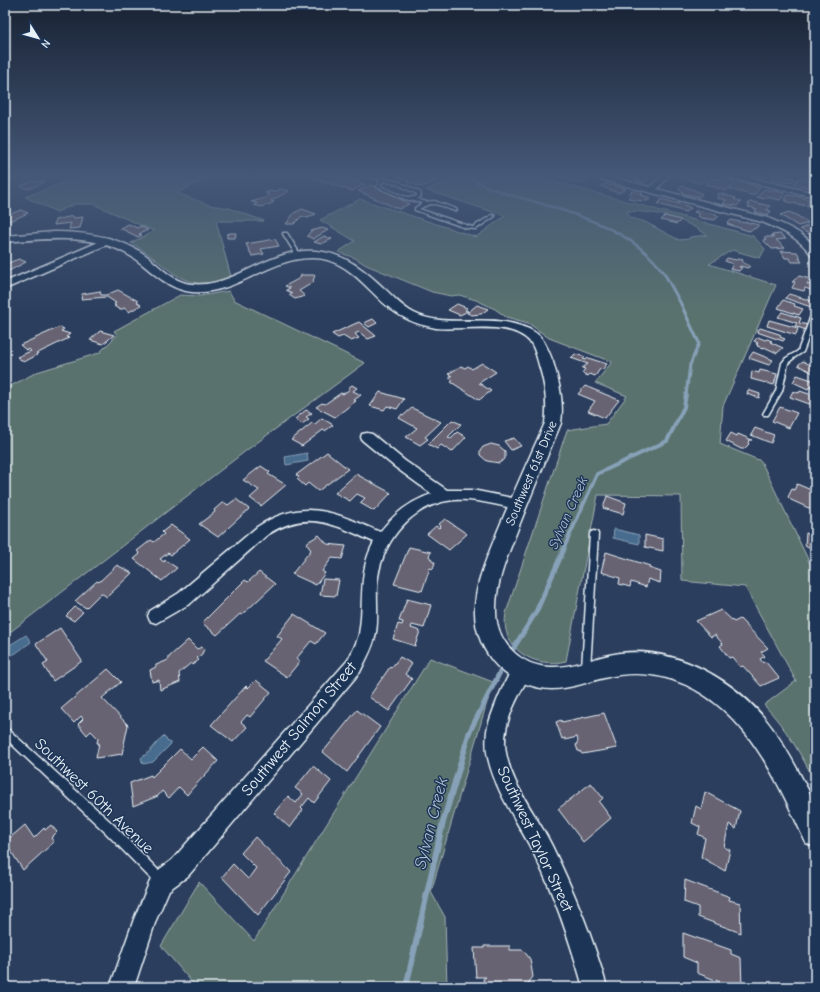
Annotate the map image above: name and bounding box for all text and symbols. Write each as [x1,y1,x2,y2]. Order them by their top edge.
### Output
north arrow [18,18,58,58]
text: N [38,37,53,50]
street label: Southwest 61st Drive [502,418,560,528]
water label: Sylvan Creek [545,474,592,552]
street label: Southwest Salmon Street [238,658,360,800]
street label: Southwest 60th Avenue [31,735,157,857]
street label: Southwest Taylor Street [493,763,577,915]
water label: Sylvan Creek [410,775,452,871]

